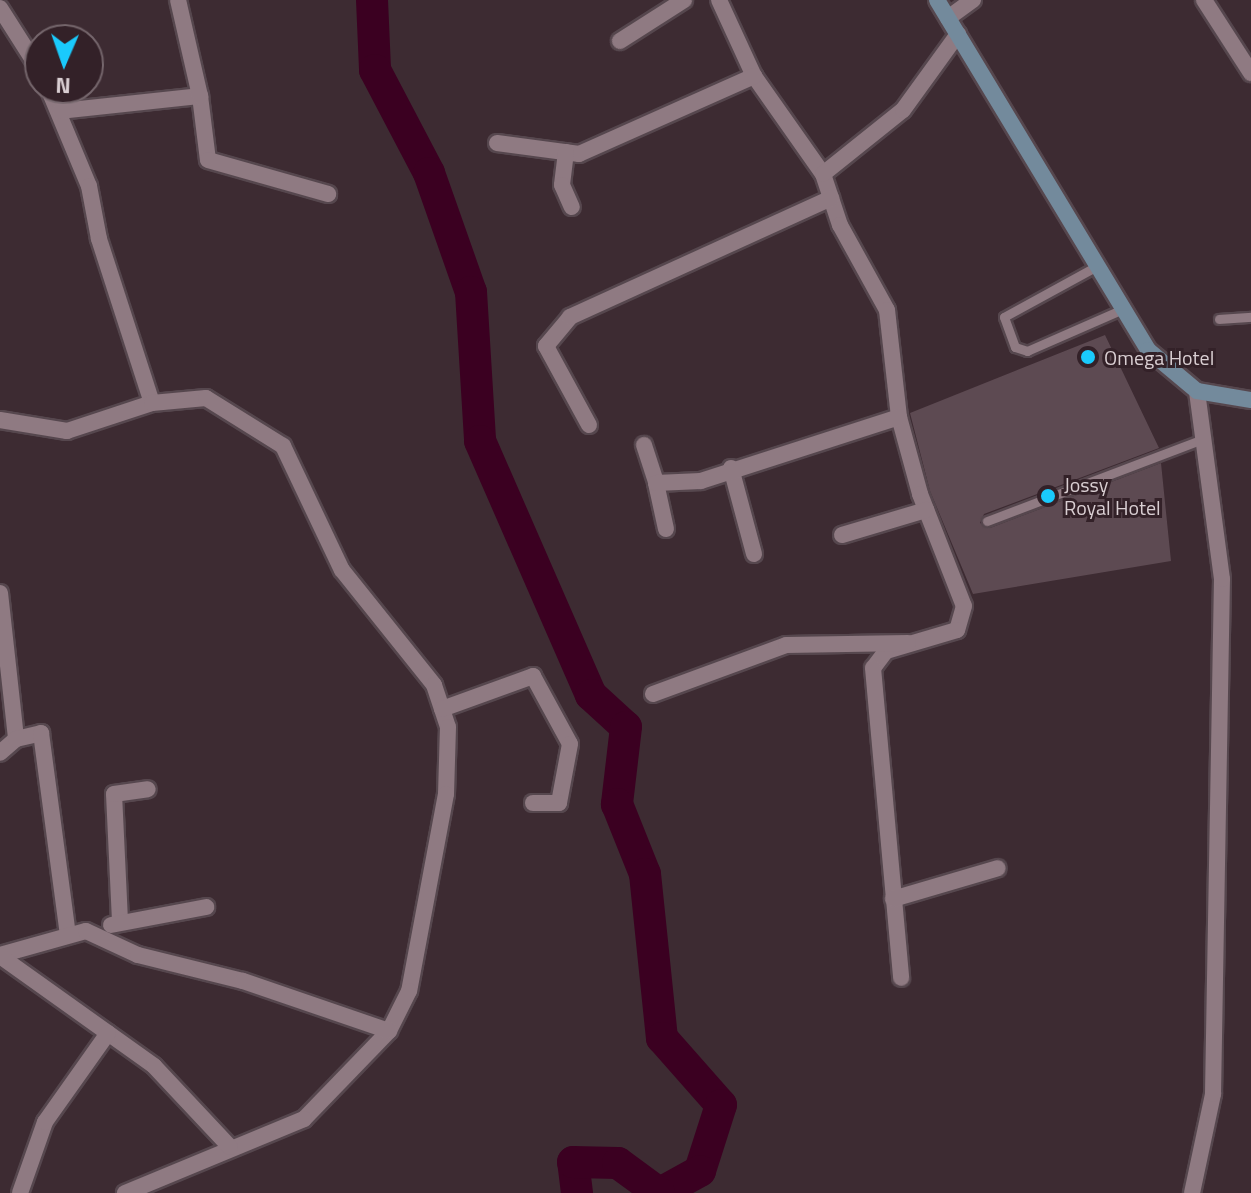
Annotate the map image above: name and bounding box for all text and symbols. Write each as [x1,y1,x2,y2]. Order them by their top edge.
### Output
north arrow [24,24,104,104]
text: N [55,69,71,103]
place label: Omega Hotel [1104,345,1214,369]
marker: Omega Hotel [1079,348,1097,366]
place label: Jossy Royal Hotel [1064,472,1161,519]
marker: Jossy Royal Hotel [1039,487,1057,505]

